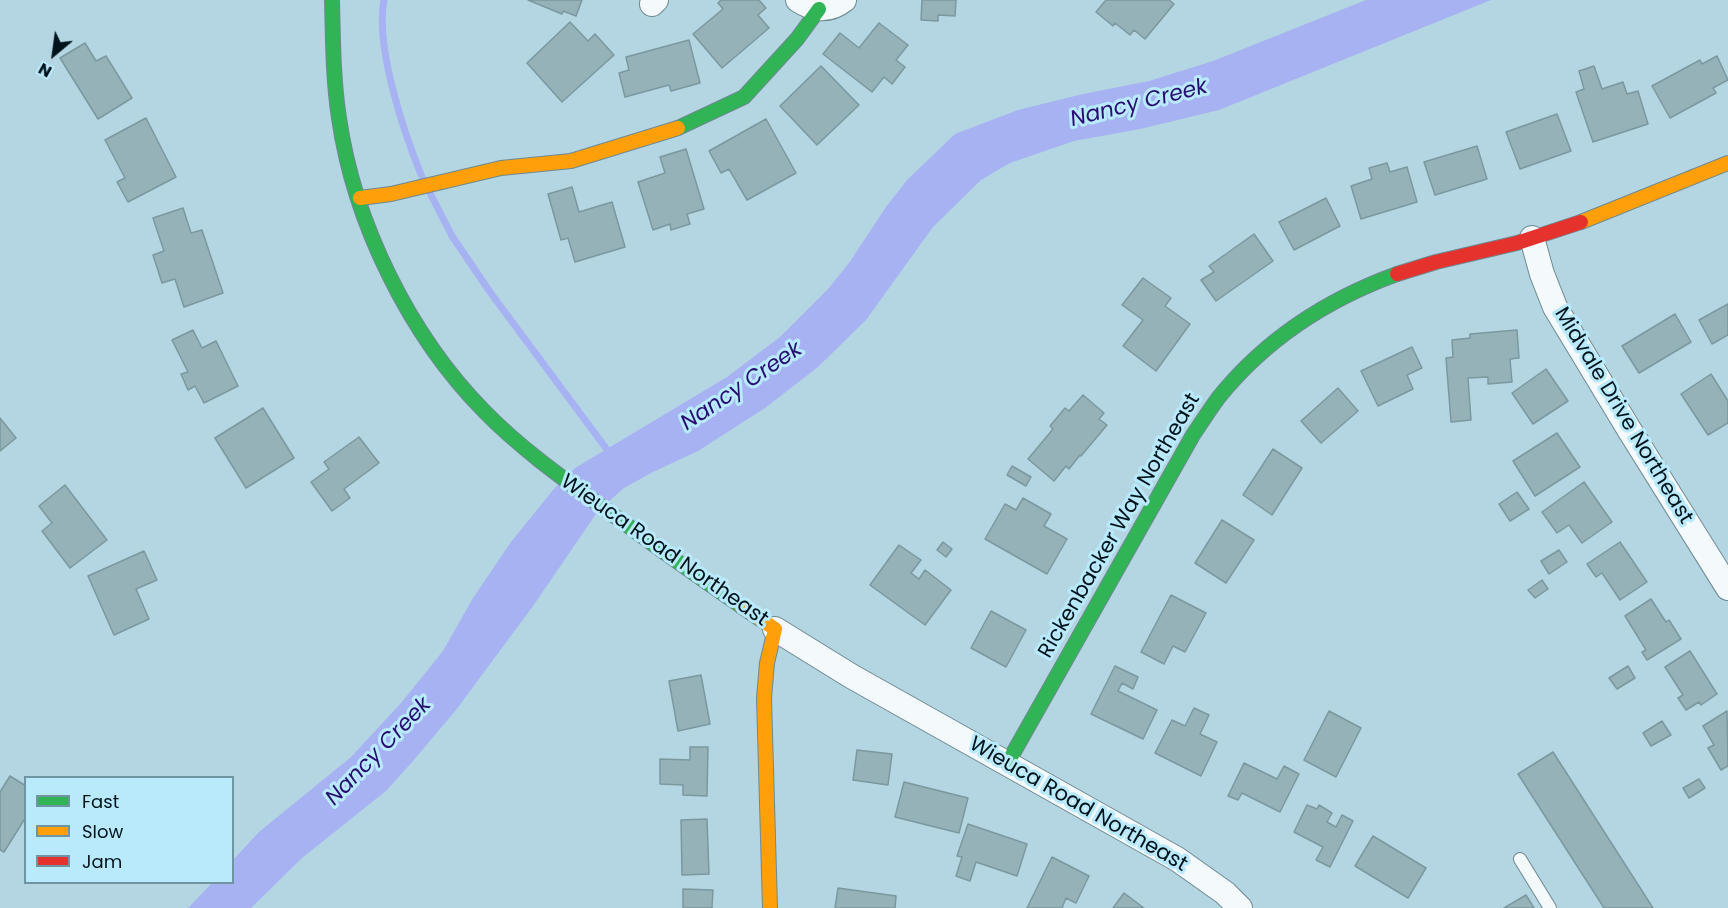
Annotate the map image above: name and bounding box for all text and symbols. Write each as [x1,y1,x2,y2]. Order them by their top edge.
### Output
north arrow [24,24,84,84]
text: N [34,57,56,83]
water label: Nancy Creek [1068,74,1210,134]
street label: Midvale Drive Northeast [1548,303,1698,529]
water label: Nancy Creek [676,337,808,437]
street label: Rickenbacker Way Northeast [1034,389,1206,663]
street label: Wieuca Road Northeast [555,470,773,632]
water label: Nancy Creek [321,692,437,812]
street label: Wieuca Road Northeast [964,732,1192,878]
legend [24,776,234,884]
text: Fast [82,789,119,814]
text: Slow [82,819,123,844]
text: Jam [82,849,122,874]

